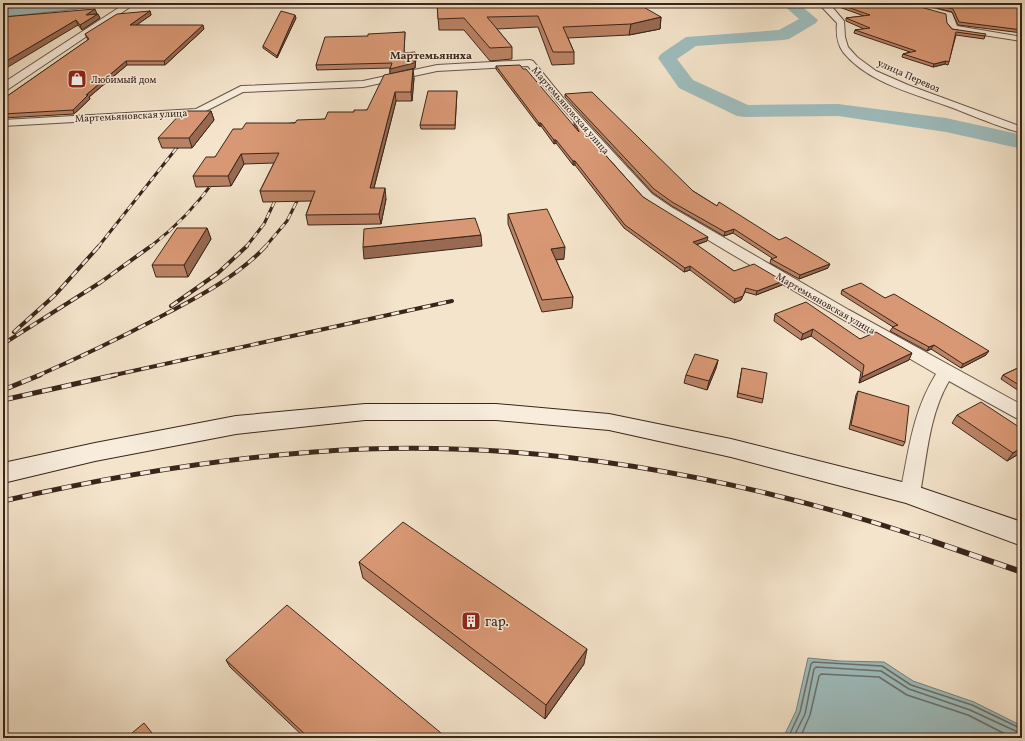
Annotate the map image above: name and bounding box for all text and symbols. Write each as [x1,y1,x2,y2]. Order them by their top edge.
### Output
district label: Мартемьяниха [390,49,472,64]
street label: улица Перевоз [875,56,942,96]
street label: Мартемьяновская улица [528,64,612,158]
shop icon: Любимый дом [66,68,88,90]
place label: Любимый дом [91,73,157,87]
street label: Мартемьяновская улица [74,106,188,126]
street label: Мартемьяновская улица [773,270,878,338]
building icon: гар. [460,610,482,632]
place label: гар. [485,613,509,632]

